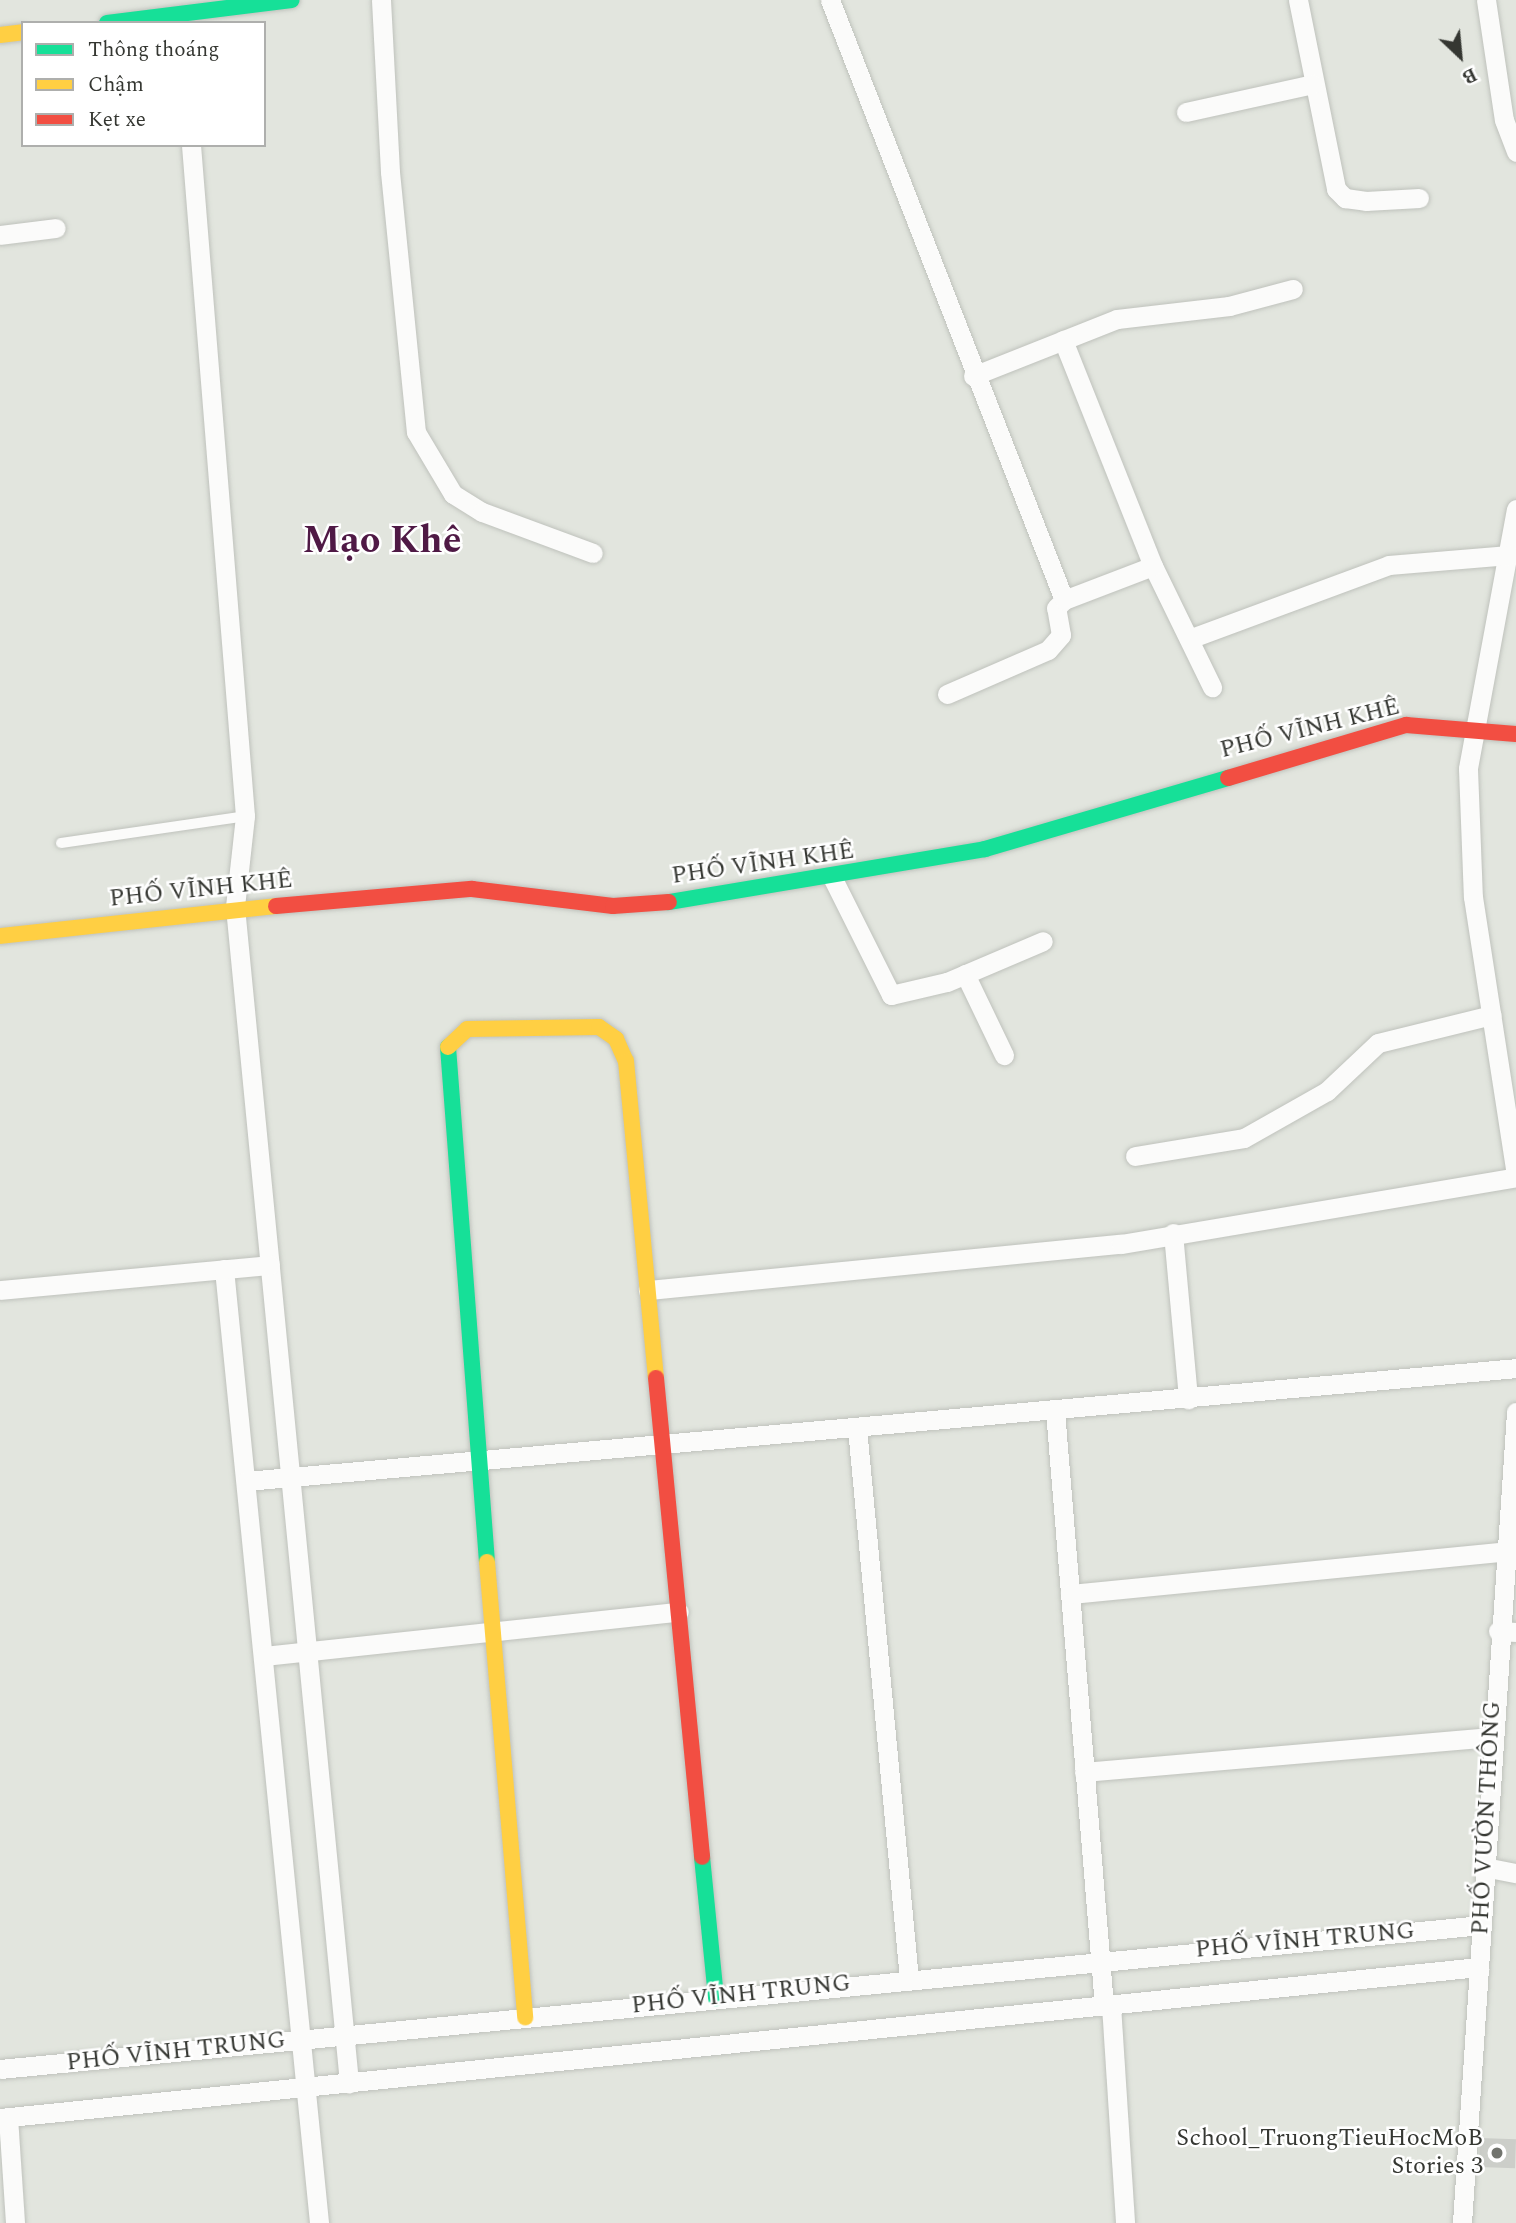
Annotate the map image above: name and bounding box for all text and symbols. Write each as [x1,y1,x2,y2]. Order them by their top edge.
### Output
legend [21,21,266,147]
north arrow [1425,21,1495,91]
text: Thông thoáng [88,34,220,66]
text: B [1457,59,1482,91]
text: Chậm [88,69,144,101]
text: Kẹt xe [88,104,146,136]
district label: Mạo Khê [302,519,462,565]
street label: PHỐ VĨNH KHÊ [1217,693,1403,765]
street label: PHỐ VĨNH KHÊ [670,837,856,891]
street label: PHỐ VĨNH KHÊ [108,866,294,914]
street label: PHỐ VƯỜN THÔNG [1466,1700,1508,1936]
street label: PHỐ VĨNH TRUNG [1194,1917,1416,1965]
street label: PHỐ VĨNH TRUNG [630,1969,852,2021]
street label: PHỐ VĨNH TRUNG [65,2026,287,2078]
place label: School_TruongTieuHocMoB Stories 3 [1176,2125,1483,2181]
marker: School_TruongTieuHocMoB Stories 3 [1489,2145,1505,2161]

